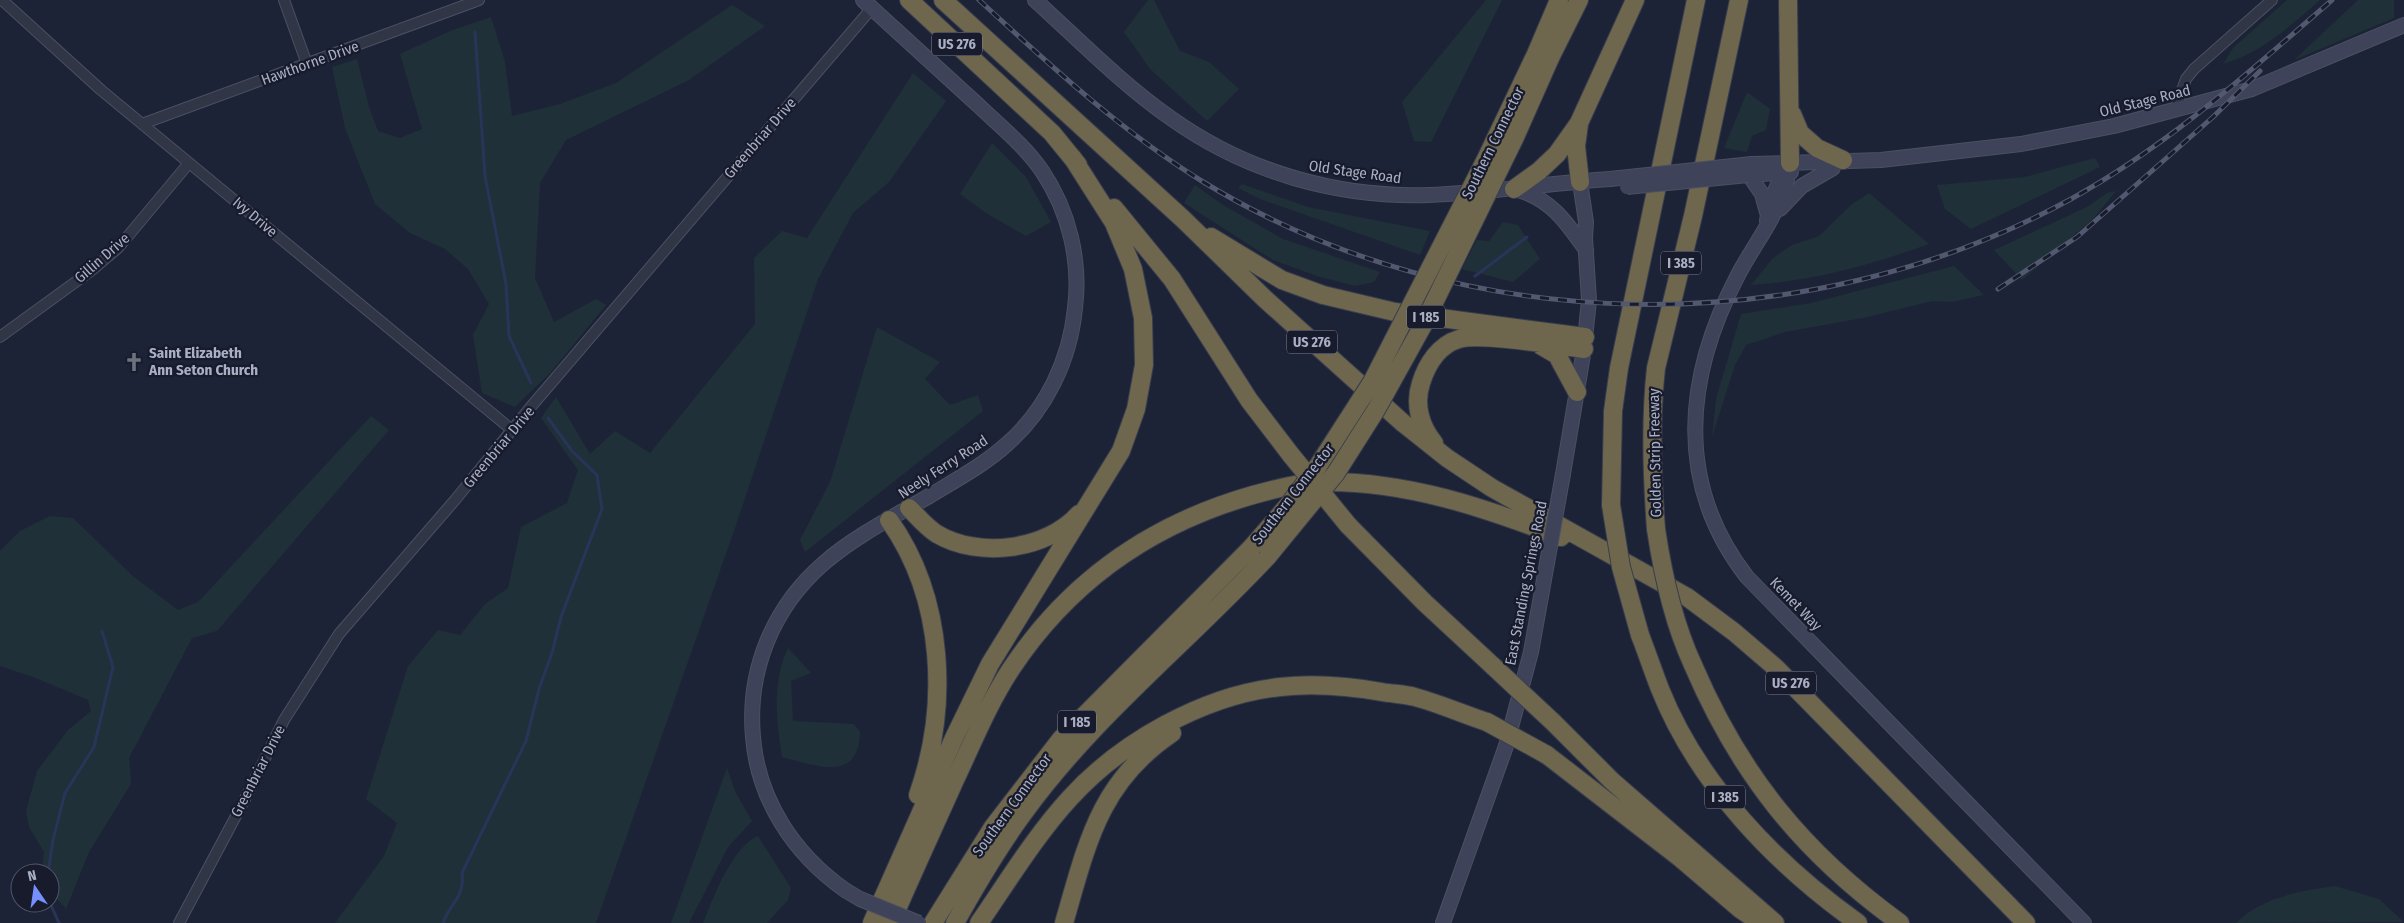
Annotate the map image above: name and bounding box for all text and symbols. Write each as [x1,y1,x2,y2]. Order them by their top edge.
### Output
road number: US 276 [932,33,982,56]
street label: Hawthorne Drive [259,37,361,89]
street label: Old Stage Road [2098,81,2192,121]
street label: Southern Connector [1458,83,1528,202]
street label: Greenbriar Drive [720,94,800,182]
street label: Old Stage Road [1308,157,1402,187]
street label: Ivy Drive [229,193,281,241]
street label: Gillin Drive [71,229,133,287]
road number: I 385 [1661,252,1701,274]
road number: I 185 [1407,306,1445,328]
road number: US 276 [1287,331,1337,354]
place label: Saint Elizabeth Ann Seton Church [148,344,258,379]
church icon: Saint Elizabeth Ann Seton Church [123,351,145,373]
street label: Golden Strip Freeway [1645,388,1665,518]
street label: Greenbriar Drive [460,403,538,491]
street label: Neely Ferry Road [895,431,991,503]
street label: Southern Connector [1248,440,1338,548]
street label: East Standing Springs Road [1501,499,1551,667]
street label: Kemet Way [1766,574,1826,635]
road number: US 276 [1766,671,1816,694]
road number: I 185 [1058,710,1096,734]
street label: Greenbriar Drive [227,722,289,820]
street label: Southern Connector [969,749,1056,860]
road number: I 385 [1705,786,1745,809]
north arrow [10,863,60,913]
text: N [26,867,38,885]

